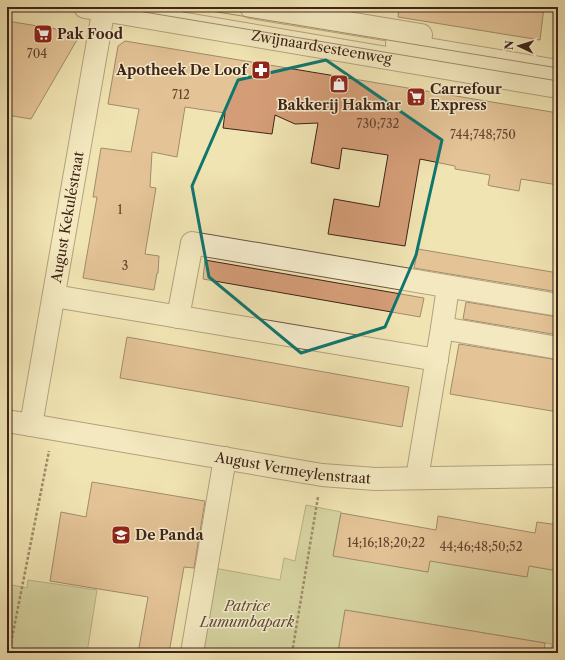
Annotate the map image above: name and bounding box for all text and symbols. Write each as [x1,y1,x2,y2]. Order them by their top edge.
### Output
supermarket icon: Pak Food [32,23,54,45]
place label: Pak Food [57,25,124,43]
street label: Zwijnaardsesteenweg [250,26,394,68]
north arrow [499,26,539,66]
text: N [502,40,516,51]
house number: 704 [27,46,47,61]
pharmacy icon: Apotheek De Loof [250,59,272,81]
place label: Apotheek De Loof [115,61,249,79]
shop icon: Bakkerij Hakmar [328,73,350,95]
place label: Carrefour Express [430,80,502,114]
supermarket icon: Carrefour Express [405,86,427,108]
house number: 712 [172,87,190,102]
place label: Bakkerij Hakmar [277,96,401,114]
house number: 730;732 [357,116,400,131]
house number: 744;748;750 [450,127,516,142]
street label: August Kekuléstraat [47,150,88,285]
house number: 1 [117,202,123,217]
house number: 3 [122,258,128,273]
street label: August Vermeylenstraat [213,448,372,488]
school or university icon: De Panda [110,524,132,546]
place label: De Panda [135,526,204,544]
house number: 14;16;18;20;22 [347,535,425,550]
house number: 44;46;48;50;52 [439,539,523,554]
park label: Patrice Lumumbapark [199,597,295,631]

